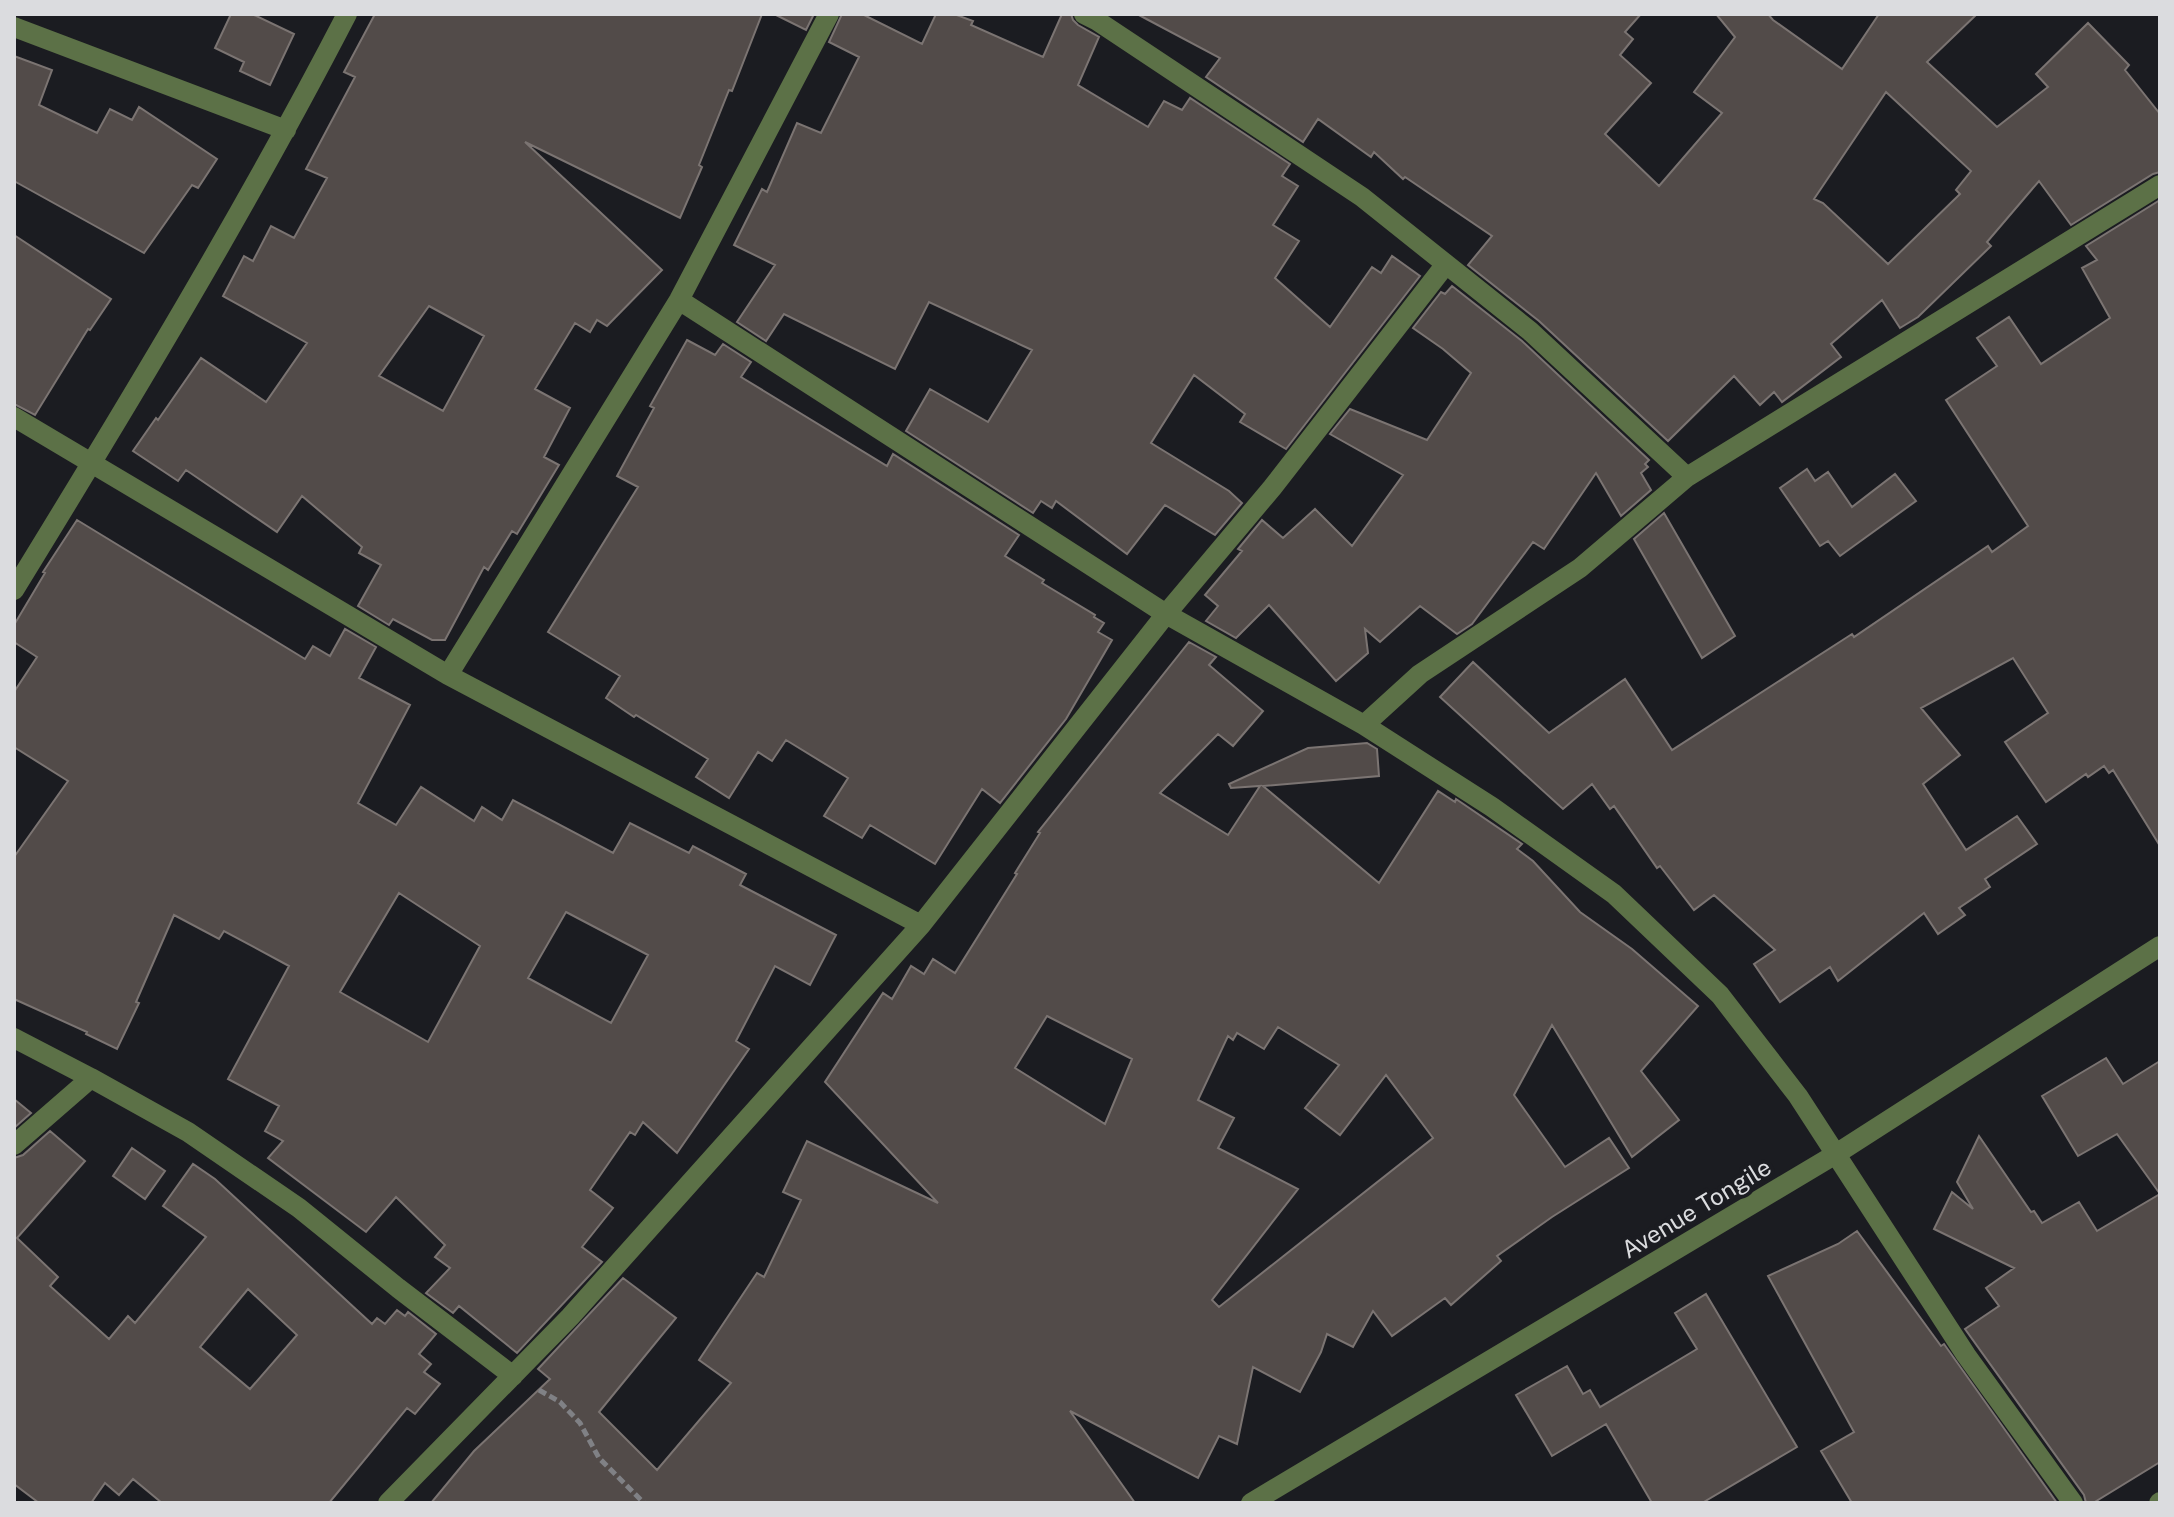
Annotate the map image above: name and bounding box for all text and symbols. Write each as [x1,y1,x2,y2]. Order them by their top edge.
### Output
street label: Avenue Tongile [1616,1152,1776,1264]

